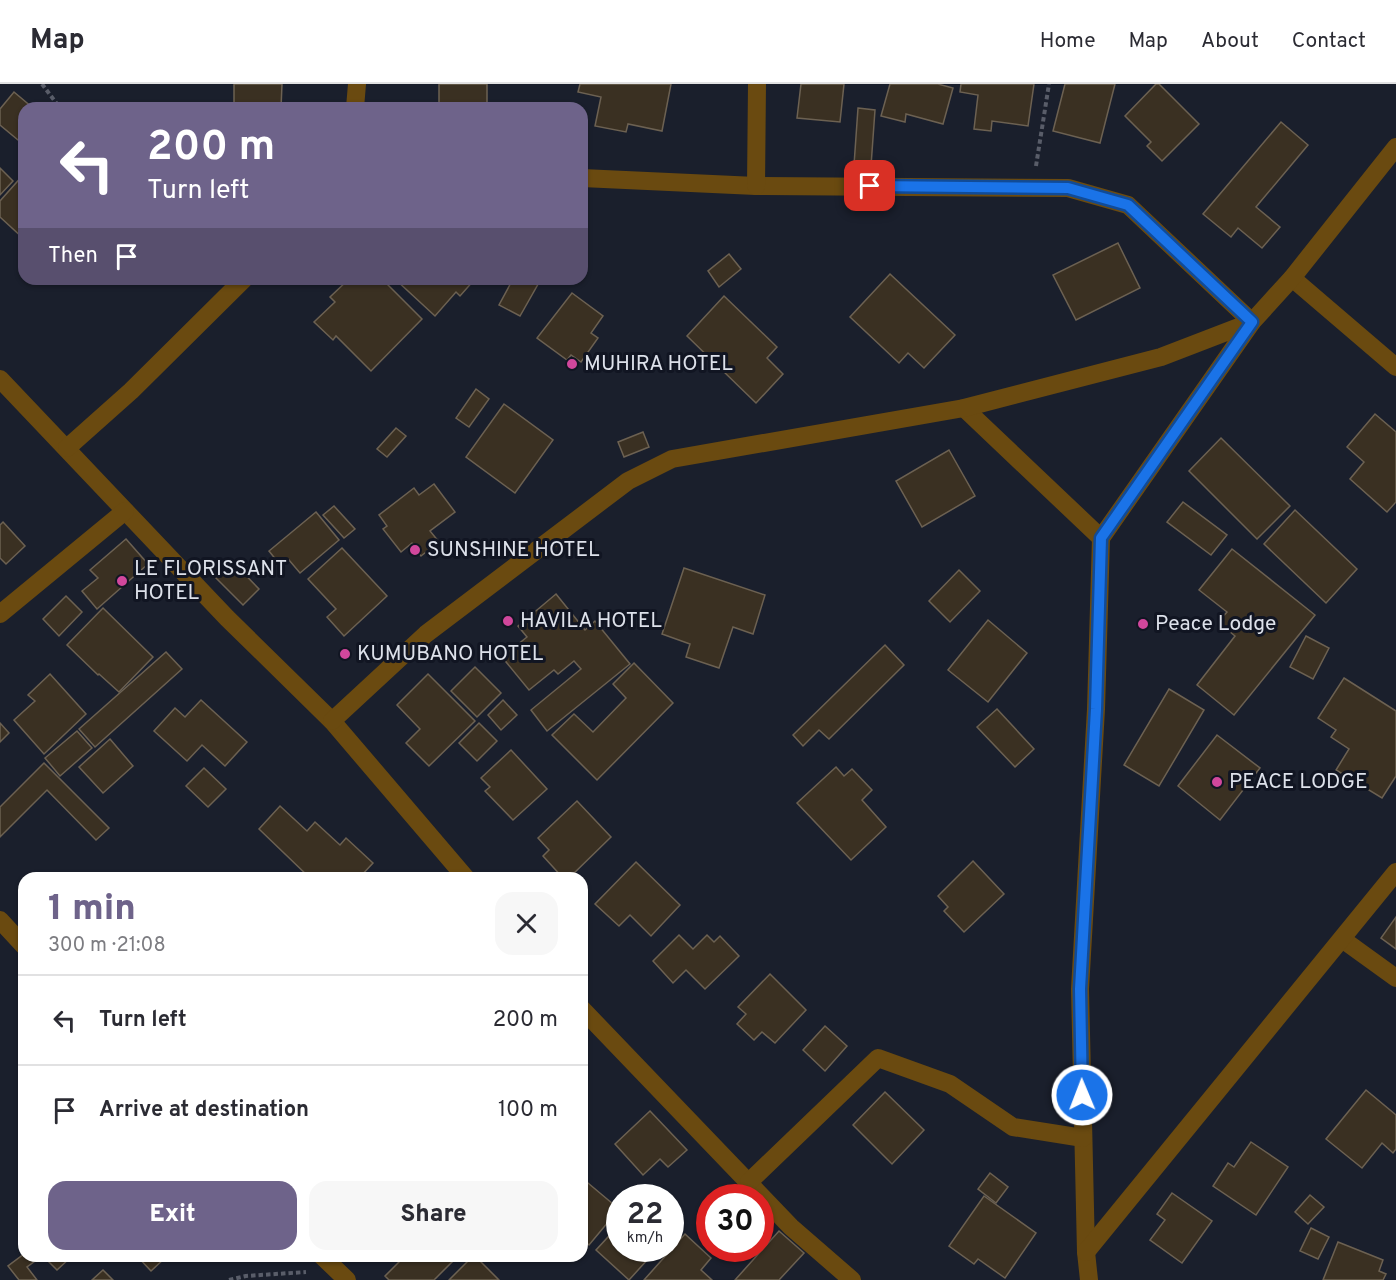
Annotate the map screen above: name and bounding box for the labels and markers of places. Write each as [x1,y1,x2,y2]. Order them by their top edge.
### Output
pin [844,160,895,211]
place label: MUHIRA HOTEL [584,351,733,378]
marker: MUHIRA HOTEL [565,357,579,371]
place label: SUNSHINE HOTEL [427,537,600,564]
marker: SUNSHINE HOTEL [408,543,422,557]
place label: LE FLORISSANT HOTEL [134,556,287,607]
marker: LE FLORISSANT HOTEL [115,574,129,588]
place label: HAVILA HOTEL [520,608,662,635]
place label: Peace Lodge [1155,611,1276,638]
marker: HAVILA HOTEL [501,614,515,628]
marker: Peace Lodge [1136,617,1150,631]
place label: KUMUBANO HOTEL [357,641,544,668]
marker: KUMUBANO HOTEL [338,647,352,661]
place label: PEACE LODGE [1229,769,1367,796]
marker: PEACE LODGE [1210,775,1224,789]

